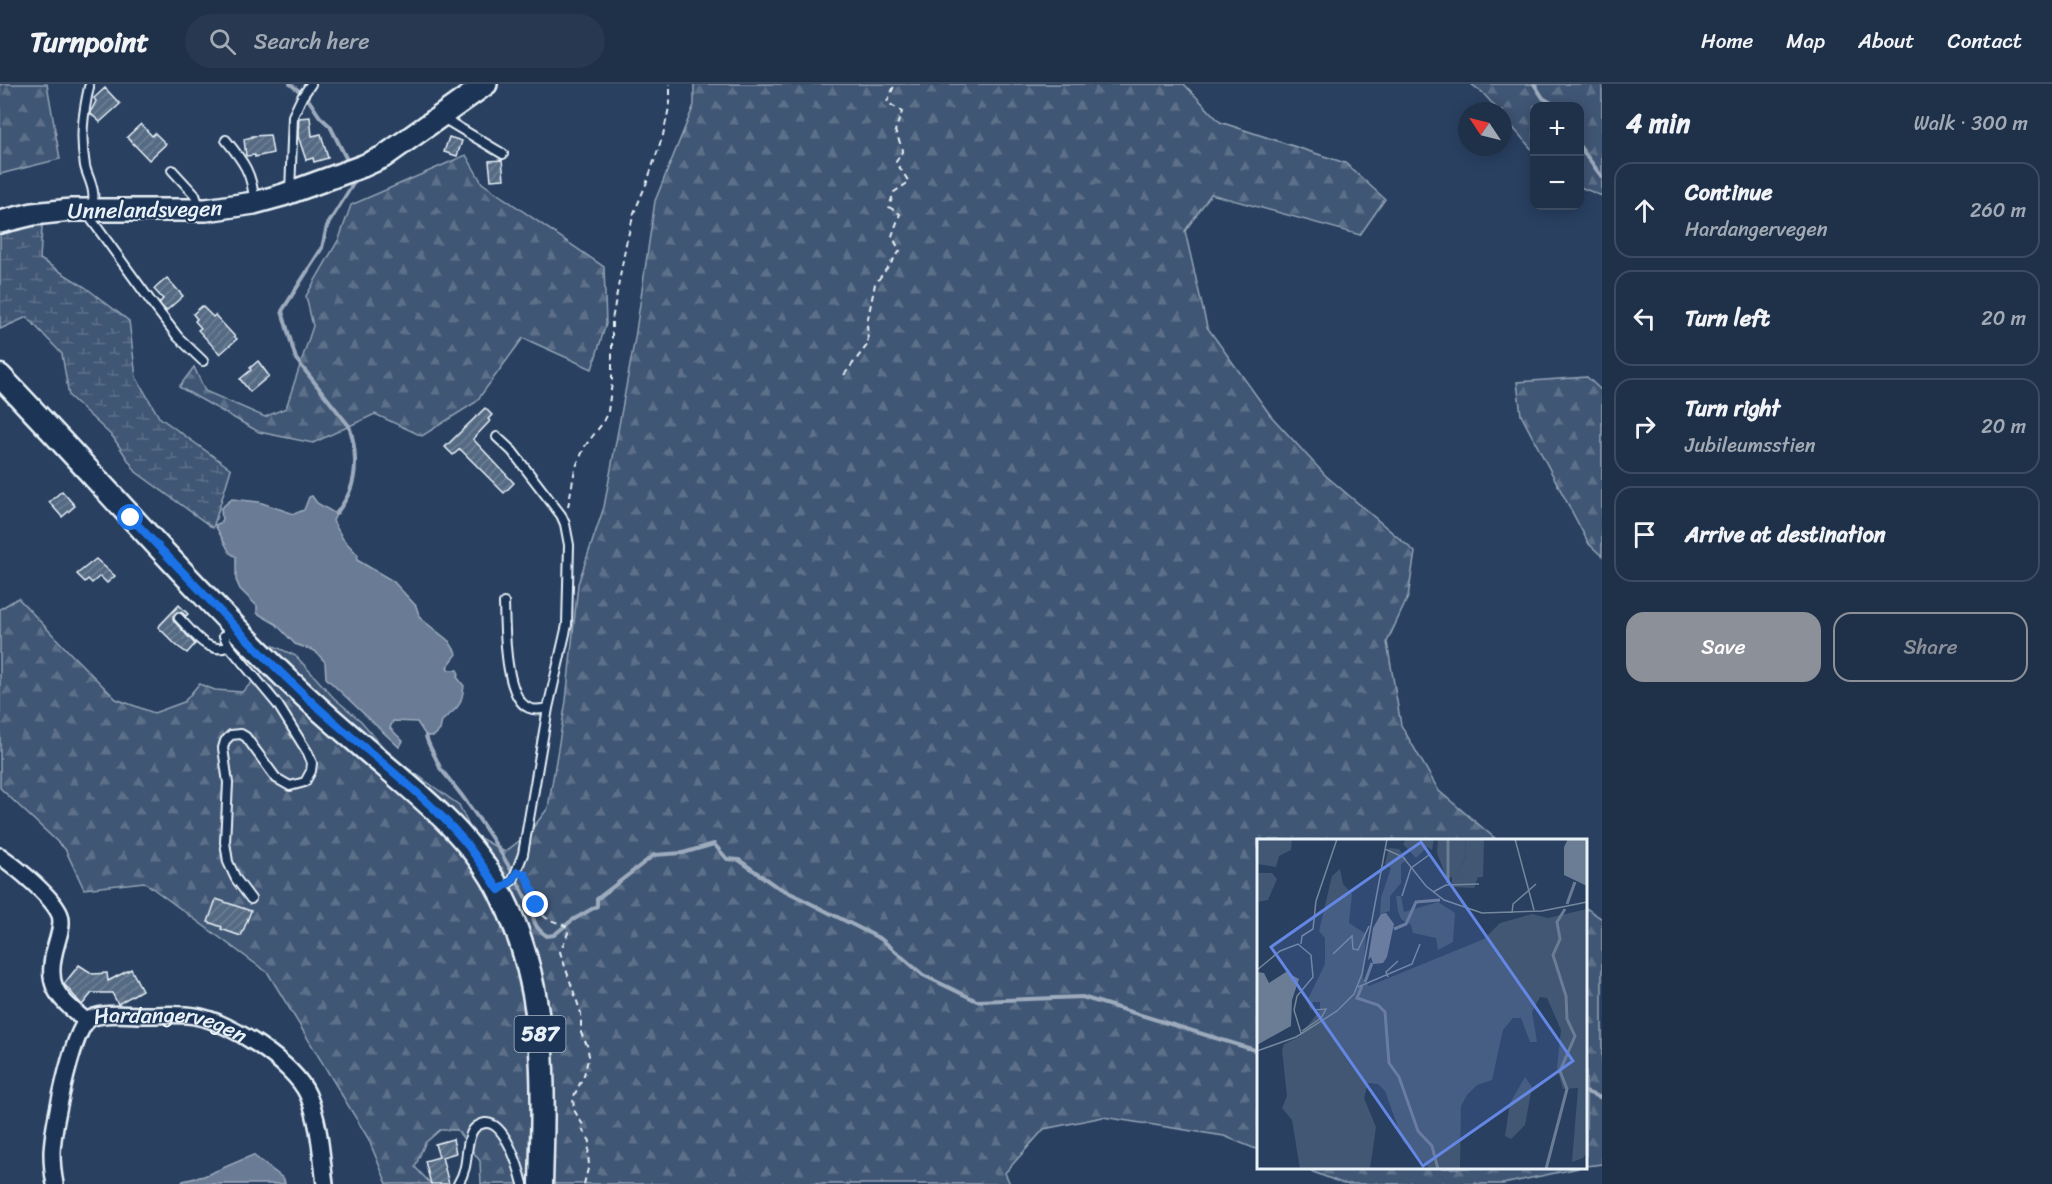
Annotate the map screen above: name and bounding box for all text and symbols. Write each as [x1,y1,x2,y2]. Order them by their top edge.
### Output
search box [185,14,605,68]
text: Turnpoint [30,17,149,66]
text: Search here [254,22,370,61]
text: Home [1701,22,1753,60]
text: Map [1786,22,1825,60]
text: About [1858,22,1915,60]
text: Contact [1948,22,2022,60]
icon: search [206,25,239,58]
text: 4 min [1626,100,1690,146]
north arrow [1458,102,1512,156]
map controls [1530,102,1584,210]
button: + [1530,102,1584,156]
text: Walk · 300 m [1914,106,2028,141]
button: − [1530,156,1584,210]
text: Continue [1685,173,1773,212]
street label: Unnelandsvegen [67,189,223,230]
text: 260 m [1970,193,2026,228]
icon: ahead [1628,194,1661,227]
text: Hardangervegen [1685,212,1828,247]
text: Turn left [1685,299,1770,338]
text: 20 m [1981,301,2026,336]
icon: left [1628,302,1661,335]
text: Turn right [1685,389,1780,428]
text: 20 m [1981,409,2026,444]
icon: right [1628,410,1661,443]
text: Jubileumsstien [1685,428,1815,463]
route start [117,504,143,530]
text: Arrive at destination [1685,515,1886,554]
icon: arrive [1628,518,1661,551]
button: Save [1626,612,1821,682]
button: Share [1833,612,2028,682]
inset map [1257,839,1587,1169]
route end [522,891,548,917]
street label: Hardangervegen [90,995,255,1054]
road number: 587 [514,1016,566,1052]

